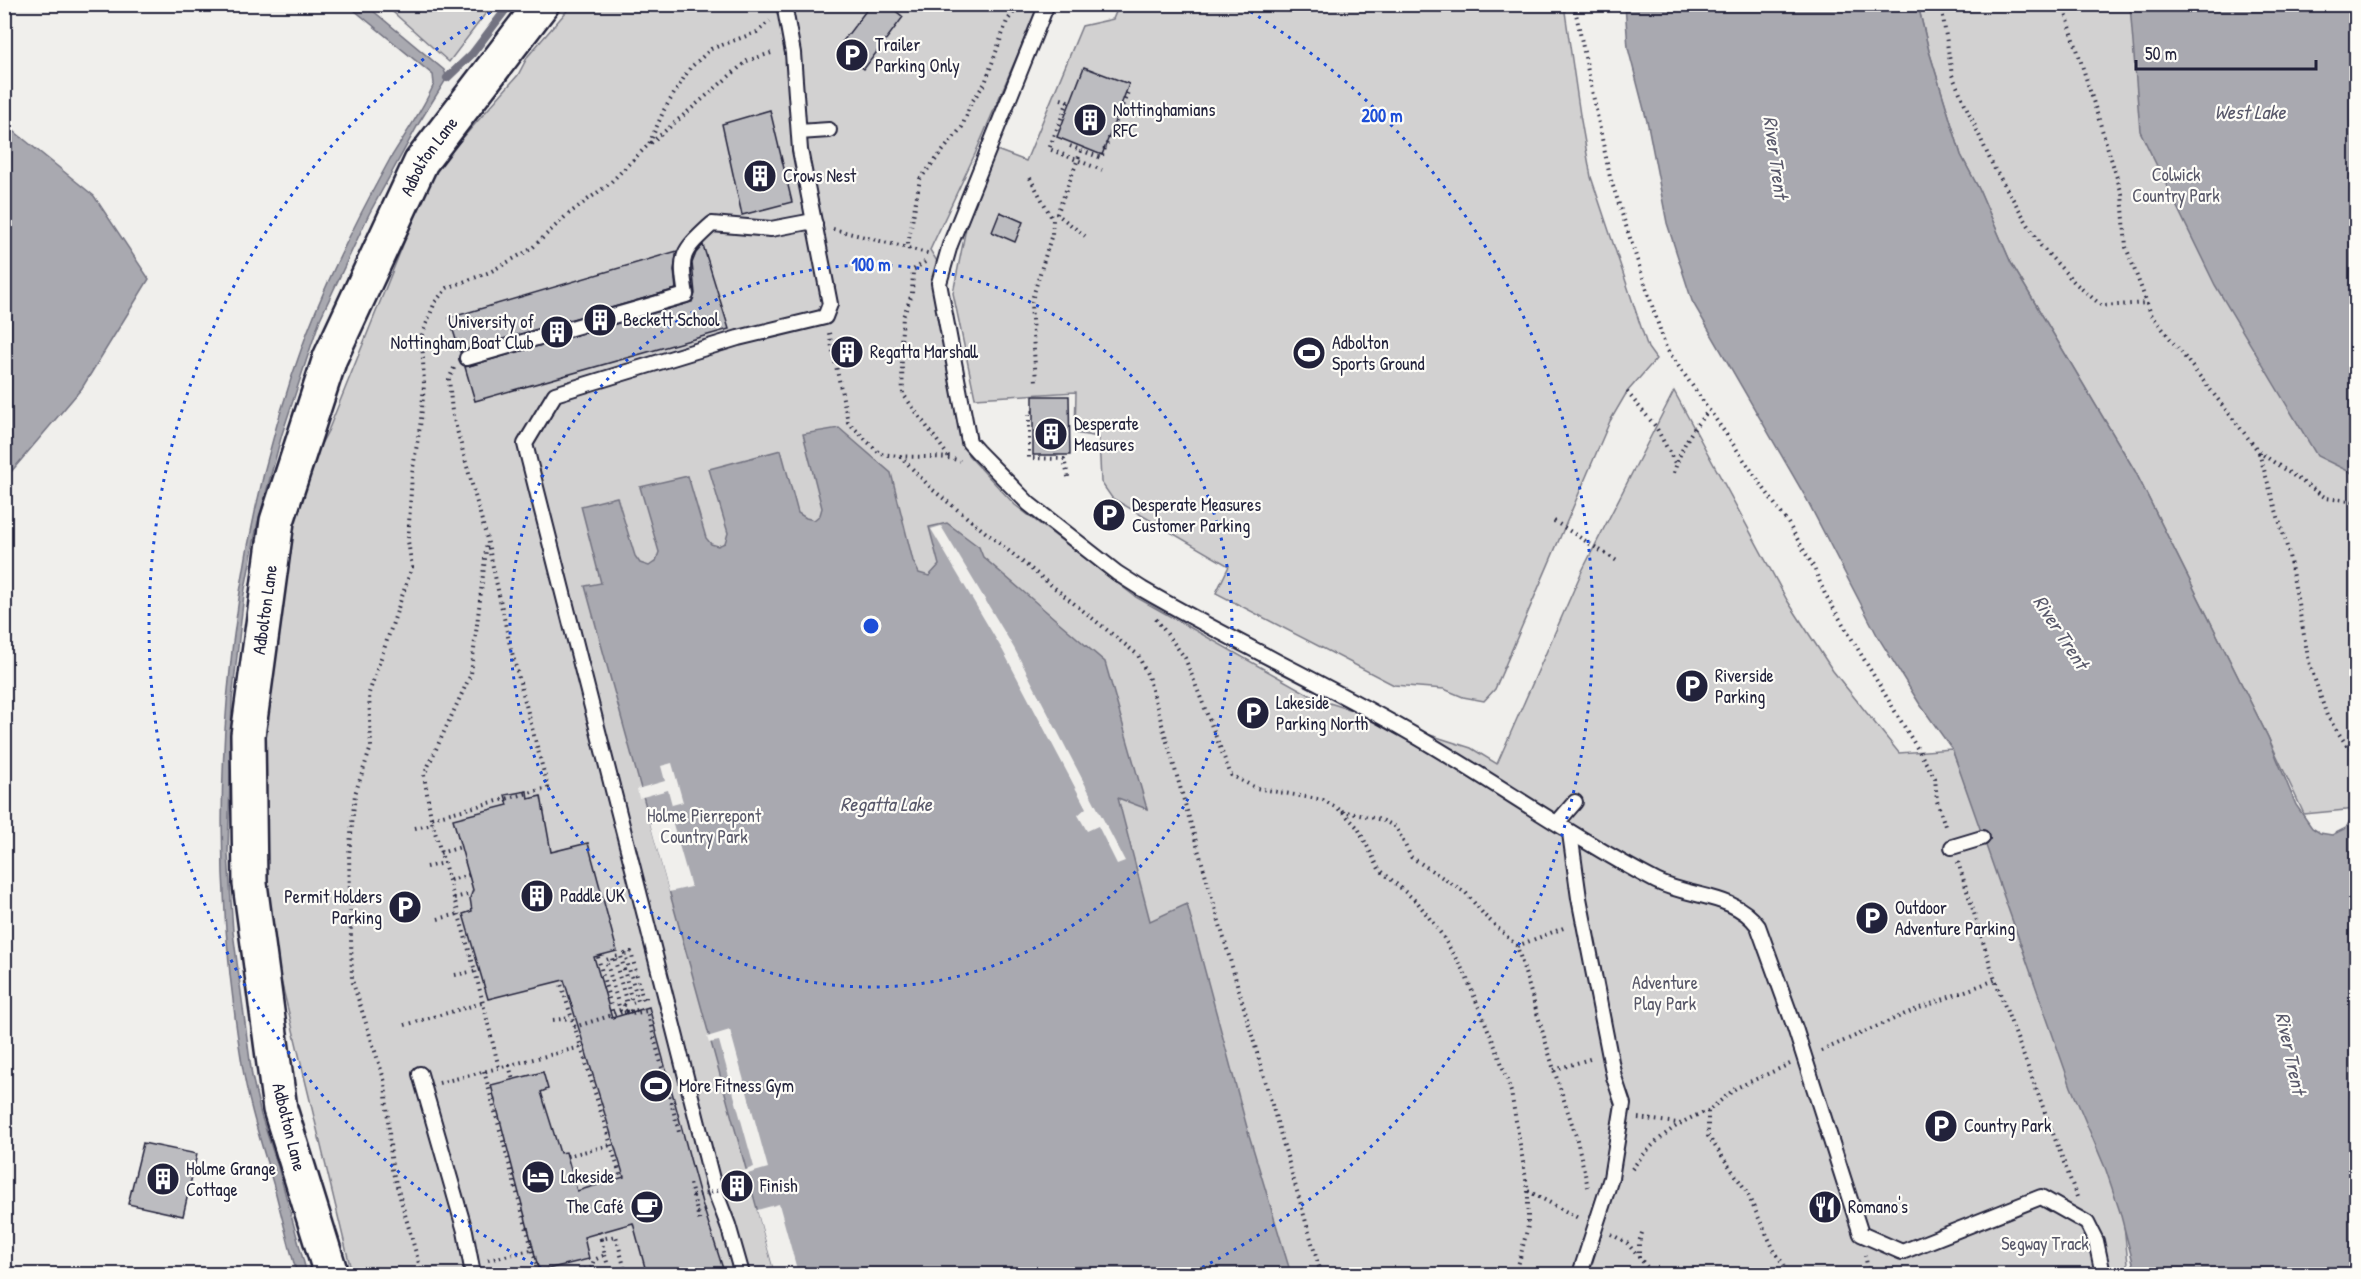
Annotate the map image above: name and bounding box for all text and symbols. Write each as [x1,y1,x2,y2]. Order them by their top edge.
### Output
place label: Trailer Parking Only [875,32,960,78]
scale bar [2136,33,2316,71]
parking icon: Trailer Parking Only [834,37,870,73]
text: 50 m [2145,41,2177,66]
place label: Nottinghamians RFC [1113,97,1215,143]
water label: West Lake [2215,98,2287,125]
building icon: Nottinghamians RFC [1072,102,1108,138]
text: 200 m [1362,103,1402,128]
street label: Adbolton Lane [394,111,463,200]
water label: River Trent [1757,114,1796,203]
building icon: Crows Nest [742,158,778,194]
park label: Colwick Country Park [2132,162,2220,208]
place label: Crows Nest [783,163,857,188]
text: 100 m [851,252,891,277]
building icon: Beckett School [582,302,618,338]
place label: Beckett School [623,307,720,332]
place label: University of Nottingham Boat Club [391,309,535,355]
building icon: University of Nottingham Boat Club [539,314,575,350]
place label: Adbolton Sports Ground [1332,330,1425,376]
building icon: Regatta Marshall [829,334,865,370]
sports icon: Adbolton Sports Ground [1291,335,1327,371]
place label: Regatta Marshall [870,339,978,364]
place label: Desperate Measures [1074,411,1139,457]
building icon: Desperate Measures [1033,416,1069,452]
place label: Desperate Measures Customer Parking [1132,492,1261,538]
parking icon: Desperate Measures Customer Parking [1091,497,1127,533]
street label: Adbolton Lane [246,563,283,656]
water label: River Trent [2028,590,2097,676]
centre of rings [861,616,881,636]
place label: Riverside Parking [1715,663,1774,709]
parking icon: Riverside Parking [1674,668,1710,704]
place label: Lakeside Parking North [1276,690,1368,736]
parking icon: Lakeside Parking North [1235,695,1271,731]
water label: Regatta Lake [840,790,933,818]
park label: Holme Pierrepont Country Park [647,803,762,849]
building icon: Paddle UK [519,878,555,914]
place label: Paddle UK [560,883,626,908]
place label: Permit Holders Parking [284,884,382,930]
parking icon: Permit Holders Parking [387,889,423,925]
place label: Outdoor Adventure Parking [1895,895,2015,941]
parking icon: Outdoor Adventure Parking [1854,900,1890,936]
park label: Adventure Play Park [1632,970,1698,1016]
water label: River Trent [2270,1010,2314,1099]
sports icon: More Fitness Gym [638,1068,674,1104]
place label: More Fitness Gym [679,1073,794,1098]
street label: Adbolton Lane [266,1080,313,1174]
parking icon: Country Park [1923,1108,1959,1144]
place label: Country Park [1964,1113,2052,1138]
place label: Holme Grange Cottage [186,1156,276,1202]
hotel icon: Lakeside [520,1159,556,1195]
building icon: Holme Grange Cottage [145,1161,181,1197]
place label: Lakeside [561,1164,615,1189]
building icon: Finish [719,1168,755,1204]
place label: Finish [759,1173,798,1198]
cafe icon: The Café [629,1189,665,1225]
restaurant icon: Romano's [1807,1189,1843,1225]
place label: The Café [566,1194,624,1219]
place label: Romano's [1848,1194,1908,1219]
park label: Segway Track [2001,1231,2089,1256]

